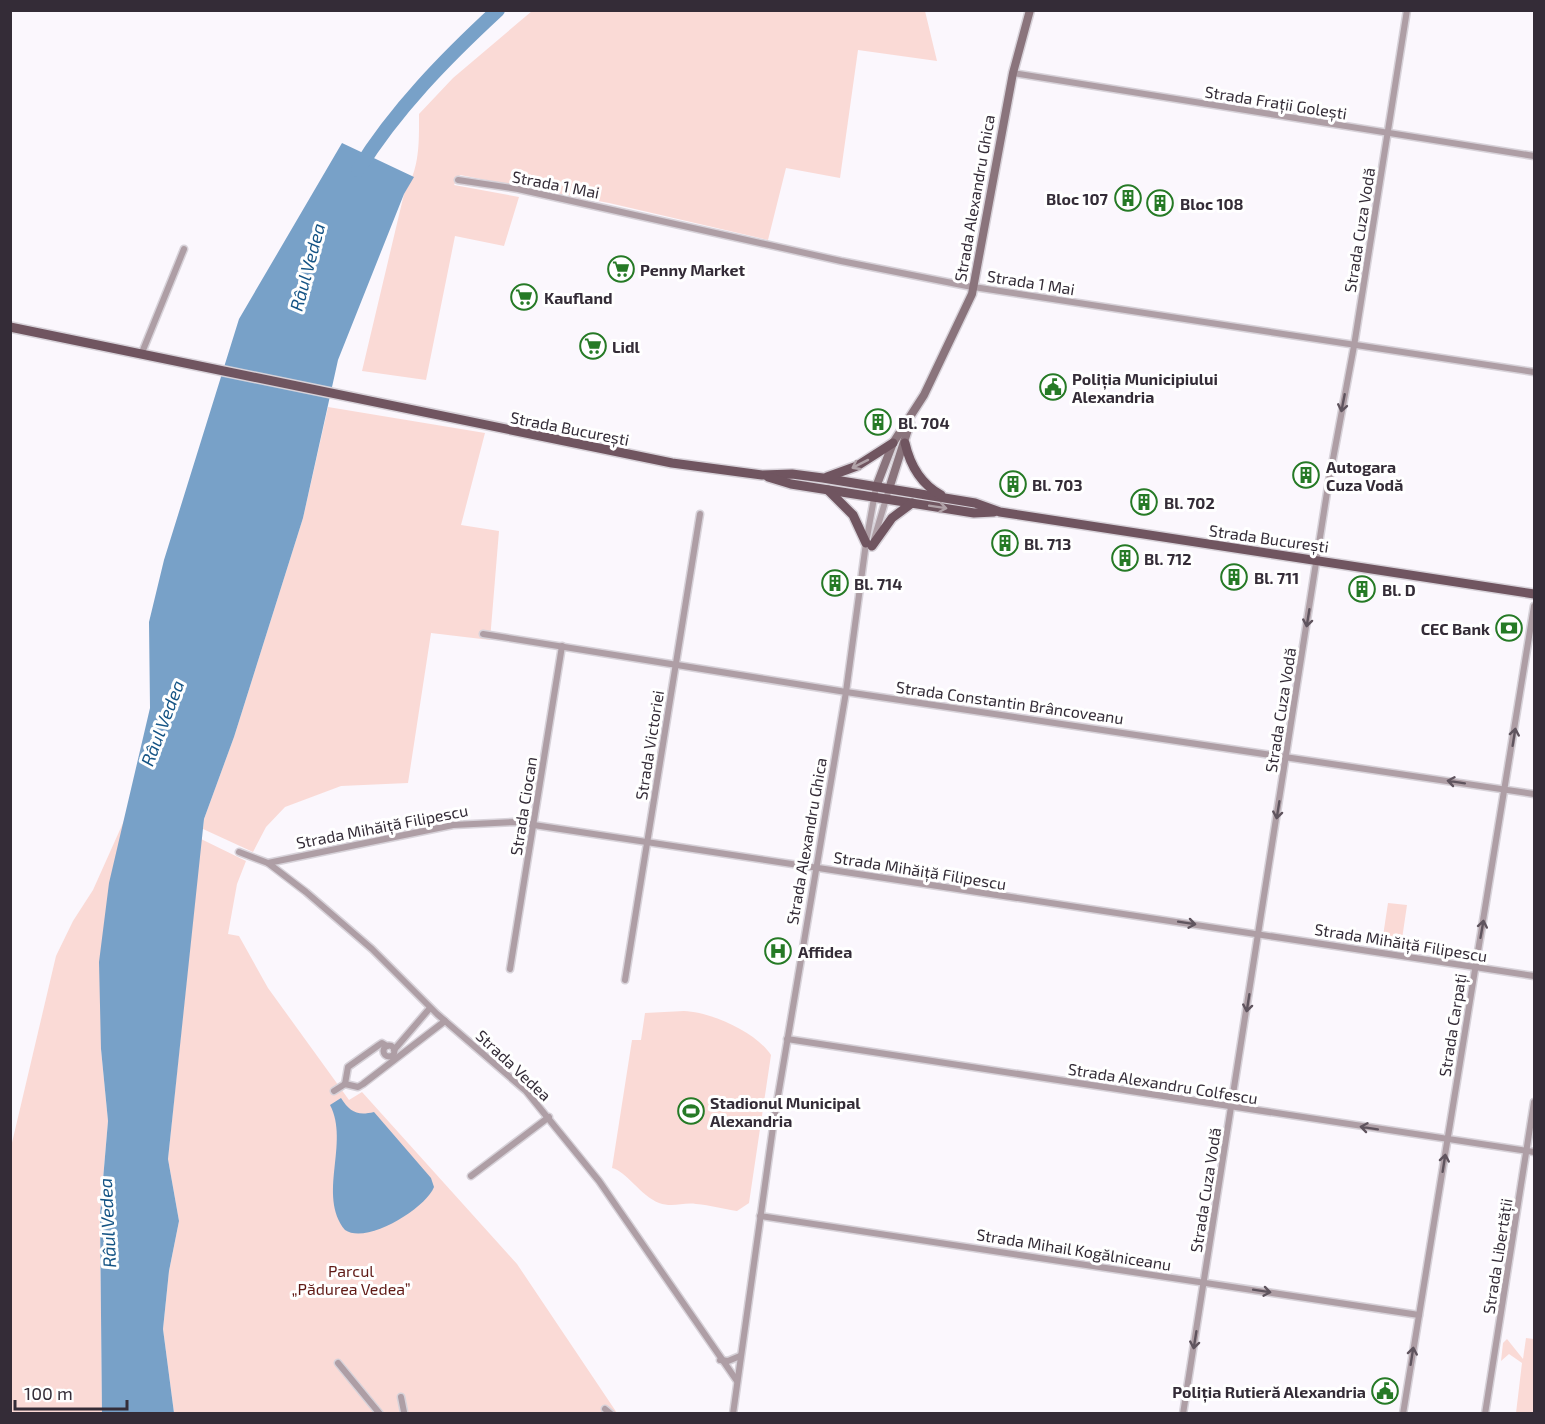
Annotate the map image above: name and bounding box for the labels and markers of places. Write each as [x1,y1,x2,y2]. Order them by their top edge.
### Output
building icon: Bloc 107 [1113,183,1143,213]
building icon: Bloc 108 [1145,188,1175,218]
place label: Bloc 107 [1046,189,1109,208]
place label: Bloc 108 [1180,194,1244,213]
supermarket icon: Penny Market [606,254,636,284]
place label: Penny Market [640,260,746,280]
supermarket icon: Kaufland [509,282,539,312]
place label: Kaufland [544,288,613,307]
supermarket icon: Lidl [578,331,608,361]
place label: Lidl [612,337,641,356]
place label: Poliția Municipiului Alexandria [1072,369,1218,406]
public building icon: Poliția Municipiului Alexandria [1038,372,1068,402]
building icon: Bl. 704 [863,407,893,437]
place label: Bl. 704 [898,413,950,432]
place label: Autogara Cuza Vodă [1326,457,1403,494]
building icon: Autogara Cuza Vodă [1291,460,1321,490]
building icon: Bl. 703 [998,469,1028,499]
place label: Bl. 703 [1032,475,1082,494]
building icon: Bl. 702 [1129,487,1159,517]
place label: Bl. 702 [1164,493,1215,512]
building icon: Bl. 713 [990,528,1020,558]
place label: Bl. 713 [1024,534,1071,553]
building icon: Bl. 712 [1110,543,1140,573]
place label: Bl. 712 [1144,549,1192,568]
building icon: Bl. 711 [1219,562,1249,592]
building icon: Bl. 714 [820,568,850,598]
place label: Bl. 711 [1254,568,1299,587]
place label: Bl. 714 [854,574,902,593]
building icon: Bl. D [1347,574,1377,604]
place label: Bl. D [1382,580,1416,599]
bank icon: CEC Bank [1494,613,1524,643]
place label: CEC Bank [1421,619,1490,638]
hospital icon: Affidea [763,936,793,966]
place label: Affidea [798,942,852,961]
place label: Stadionul Municipal Alexandria [710,1093,861,1130]
sports icon: Stadionul Municipal Alexandria [676,1096,706,1126]
public building icon: Poliția Rutieră Alexandria [1370,1376,1400,1406]
place label: Poliția Rutieră Alexandria [1172,1382,1366,1403]

